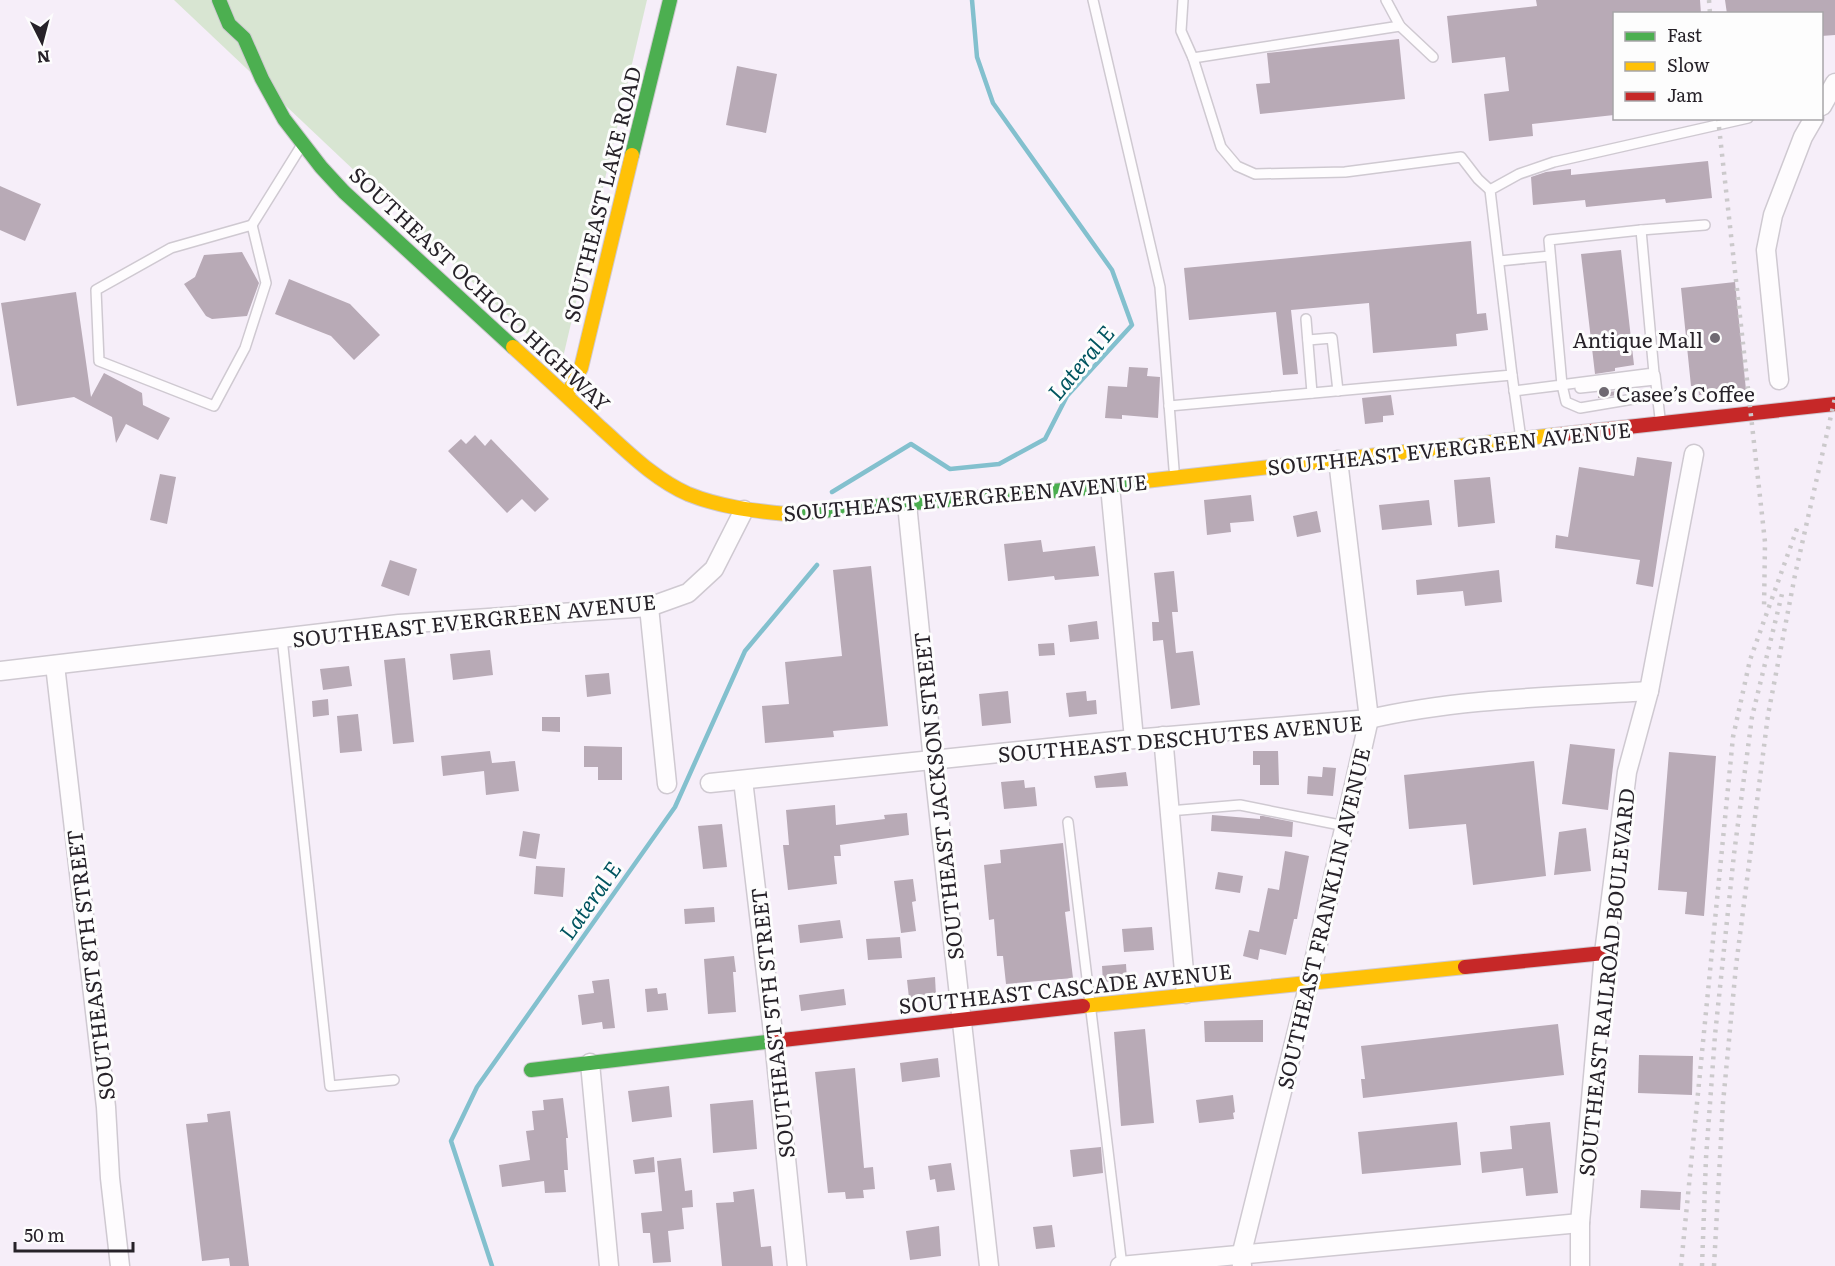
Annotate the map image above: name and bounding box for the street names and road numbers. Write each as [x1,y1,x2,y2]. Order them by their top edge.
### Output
street label: SOUTHEAST LAKE ROAD [554,63,648,325]
street label: SOUTHEAST OCHOCO HIGHWAY [344,158,618,418]
street label: SOUTHEAST EVERGREEN AVENUE [1266,412,1632,482]
street label: SOUTHEAST EVERGREEN AVENUE [782,465,1148,527]
street label: SOUTHEAST EVERGREEN AVENUE [291,584,657,654]
street label: SOUTHEAST JACKSON STREET [904,630,970,962]
street label: SOUTHEAST DESCHUTES AVENUE [996,706,1364,768]
street label: SOUTHEAST FRANKLIN AVENUE [1268,744,1376,1092]
street label: SOUTHEAST RAILROAD BOULEVARD [1569,786,1641,1178]
street label: SOUTHEAST 8TH STREET [57,828,121,1102]
street label: SOUTHEAST 5TH STREET [741,886,801,1160]
street label: SOUTHEAST CASCADE AVENUE [897,954,1233,1020]

